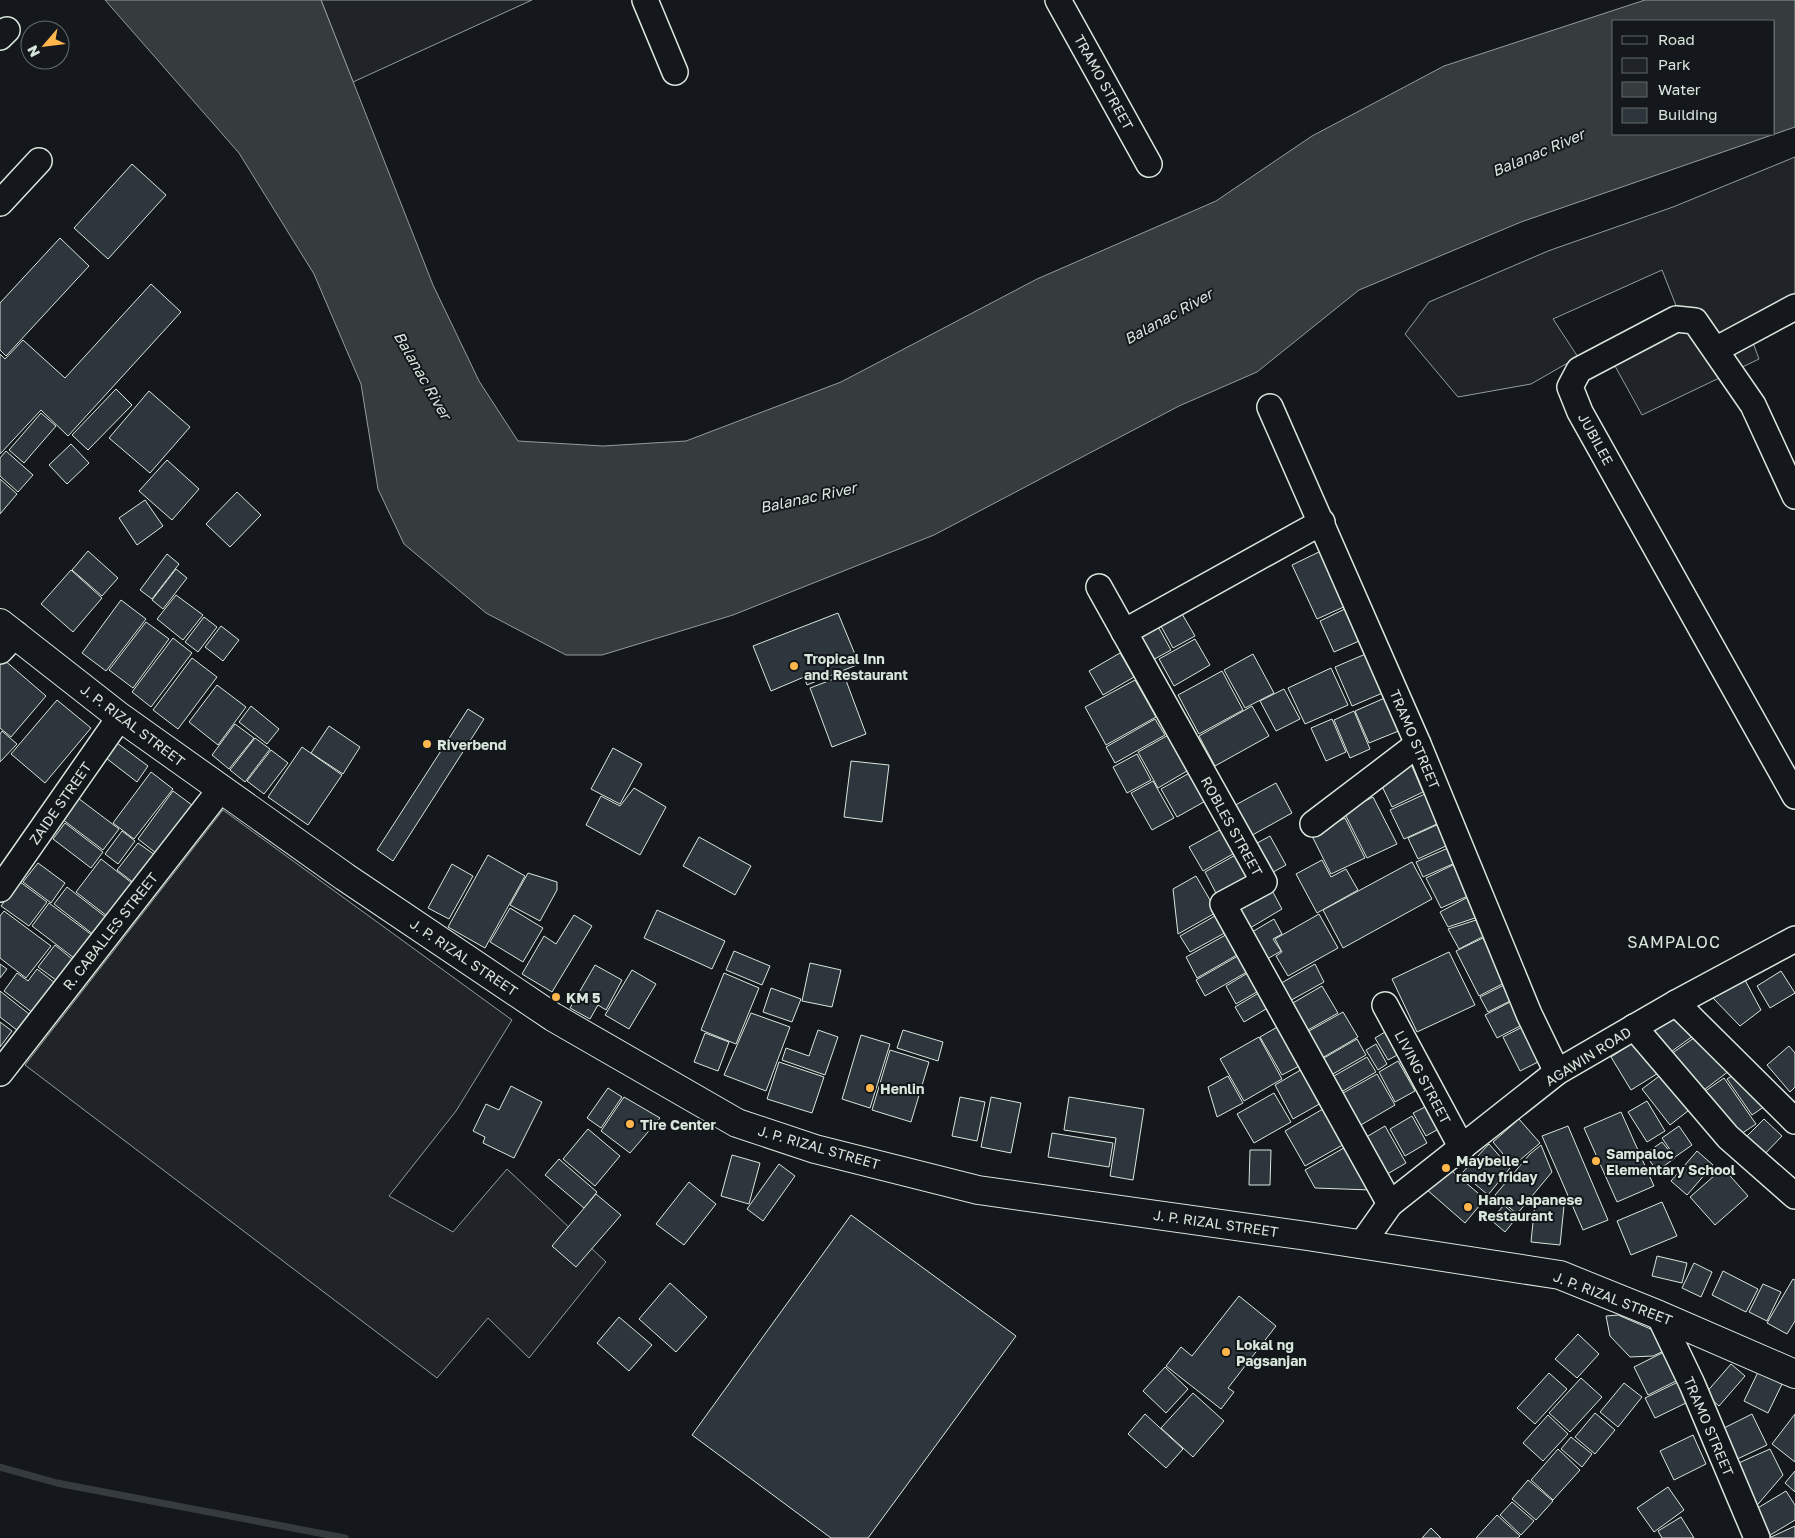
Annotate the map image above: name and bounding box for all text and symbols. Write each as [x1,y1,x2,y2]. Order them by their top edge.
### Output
north arrow [20,20,70,70]
legend [1612,20,1775,135]
text: Road [1658,30,1695,48]
street label: TRAMO STREET [1071,31,1137,133]
text: N [23,43,43,60]
text: Park [1658,55,1691,73]
text: Water [1658,80,1701,98]
text: Building [1658,105,1718,123]
water label: Balanac River [1489,124,1589,179]
water label: Balanac River [1121,283,1217,348]
water label: Balanac River [391,328,456,424]
street label: JUBILEE [1575,410,1617,468]
water label: Balanac River [758,478,860,516]
place label: Tropical Inn and Restaurant [804,650,908,683]
marker: Tropical Inn and Restaurant [788,660,800,672]
street label: J. P. RIZAL STREET [78,680,189,770]
street label: TRAMO STREET [1386,687,1444,792]
place label: Riverbend [437,736,506,753]
marker: Riverbend [421,738,433,750]
street label: ZAIDE STREET [25,758,95,848]
street label: ROBLES STREET [1198,773,1267,879]
street label: R. CABALLES STREET [59,869,161,993]
street label: J. P. RIZAL STREET [407,915,521,999]
district label: SAMPALOC [1627,932,1721,952]
place label: KM 5 [566,989,601,1006]
marker: KM 5 [550,991,562,1003]
street label: AGAWIN ROAD [1542,1023,1634,1089]
street label: LIVING STREET [1391,1027,1455,1127]
place label: Henlin [880,1080,924,1097]
marker: Henlin [864,1082,876,1094]
place label: Tire Center [640,1116,716,1133]
marker: Tire Center [624,1118,636,1130]
street label: J. P. RIZAL STREET [756,1121,882,1173]
place label: Sampaloc Elementary School [1606,1145,1736,1178]
place label: Maybelle - randy friday [1456,1152,1538,1185]
marker: Sampaloc Elementary School [1590,1155,1602,1167]
marker: Maybelle - randy friday [1440,1162,1452,1174]
place label: Hana Japanese Restaurant [1478,1191,1583,1224]
marker: Hana Japanese Restaurant [1462,1201,1474,1213]
street label: J. P. RIZAL STREET [1152,1206,1280,1240]
street label: J. P. RIZAL STREET [1551,1267,1675,1329]
place label: Lokal ng Pagsanjan [1236,1336,1307,1369]
marker: Lokal ng Pagsanjan [1220,1346,1232,1358]
street label: TRAMO STREET [1680,1374,1738,1479]

